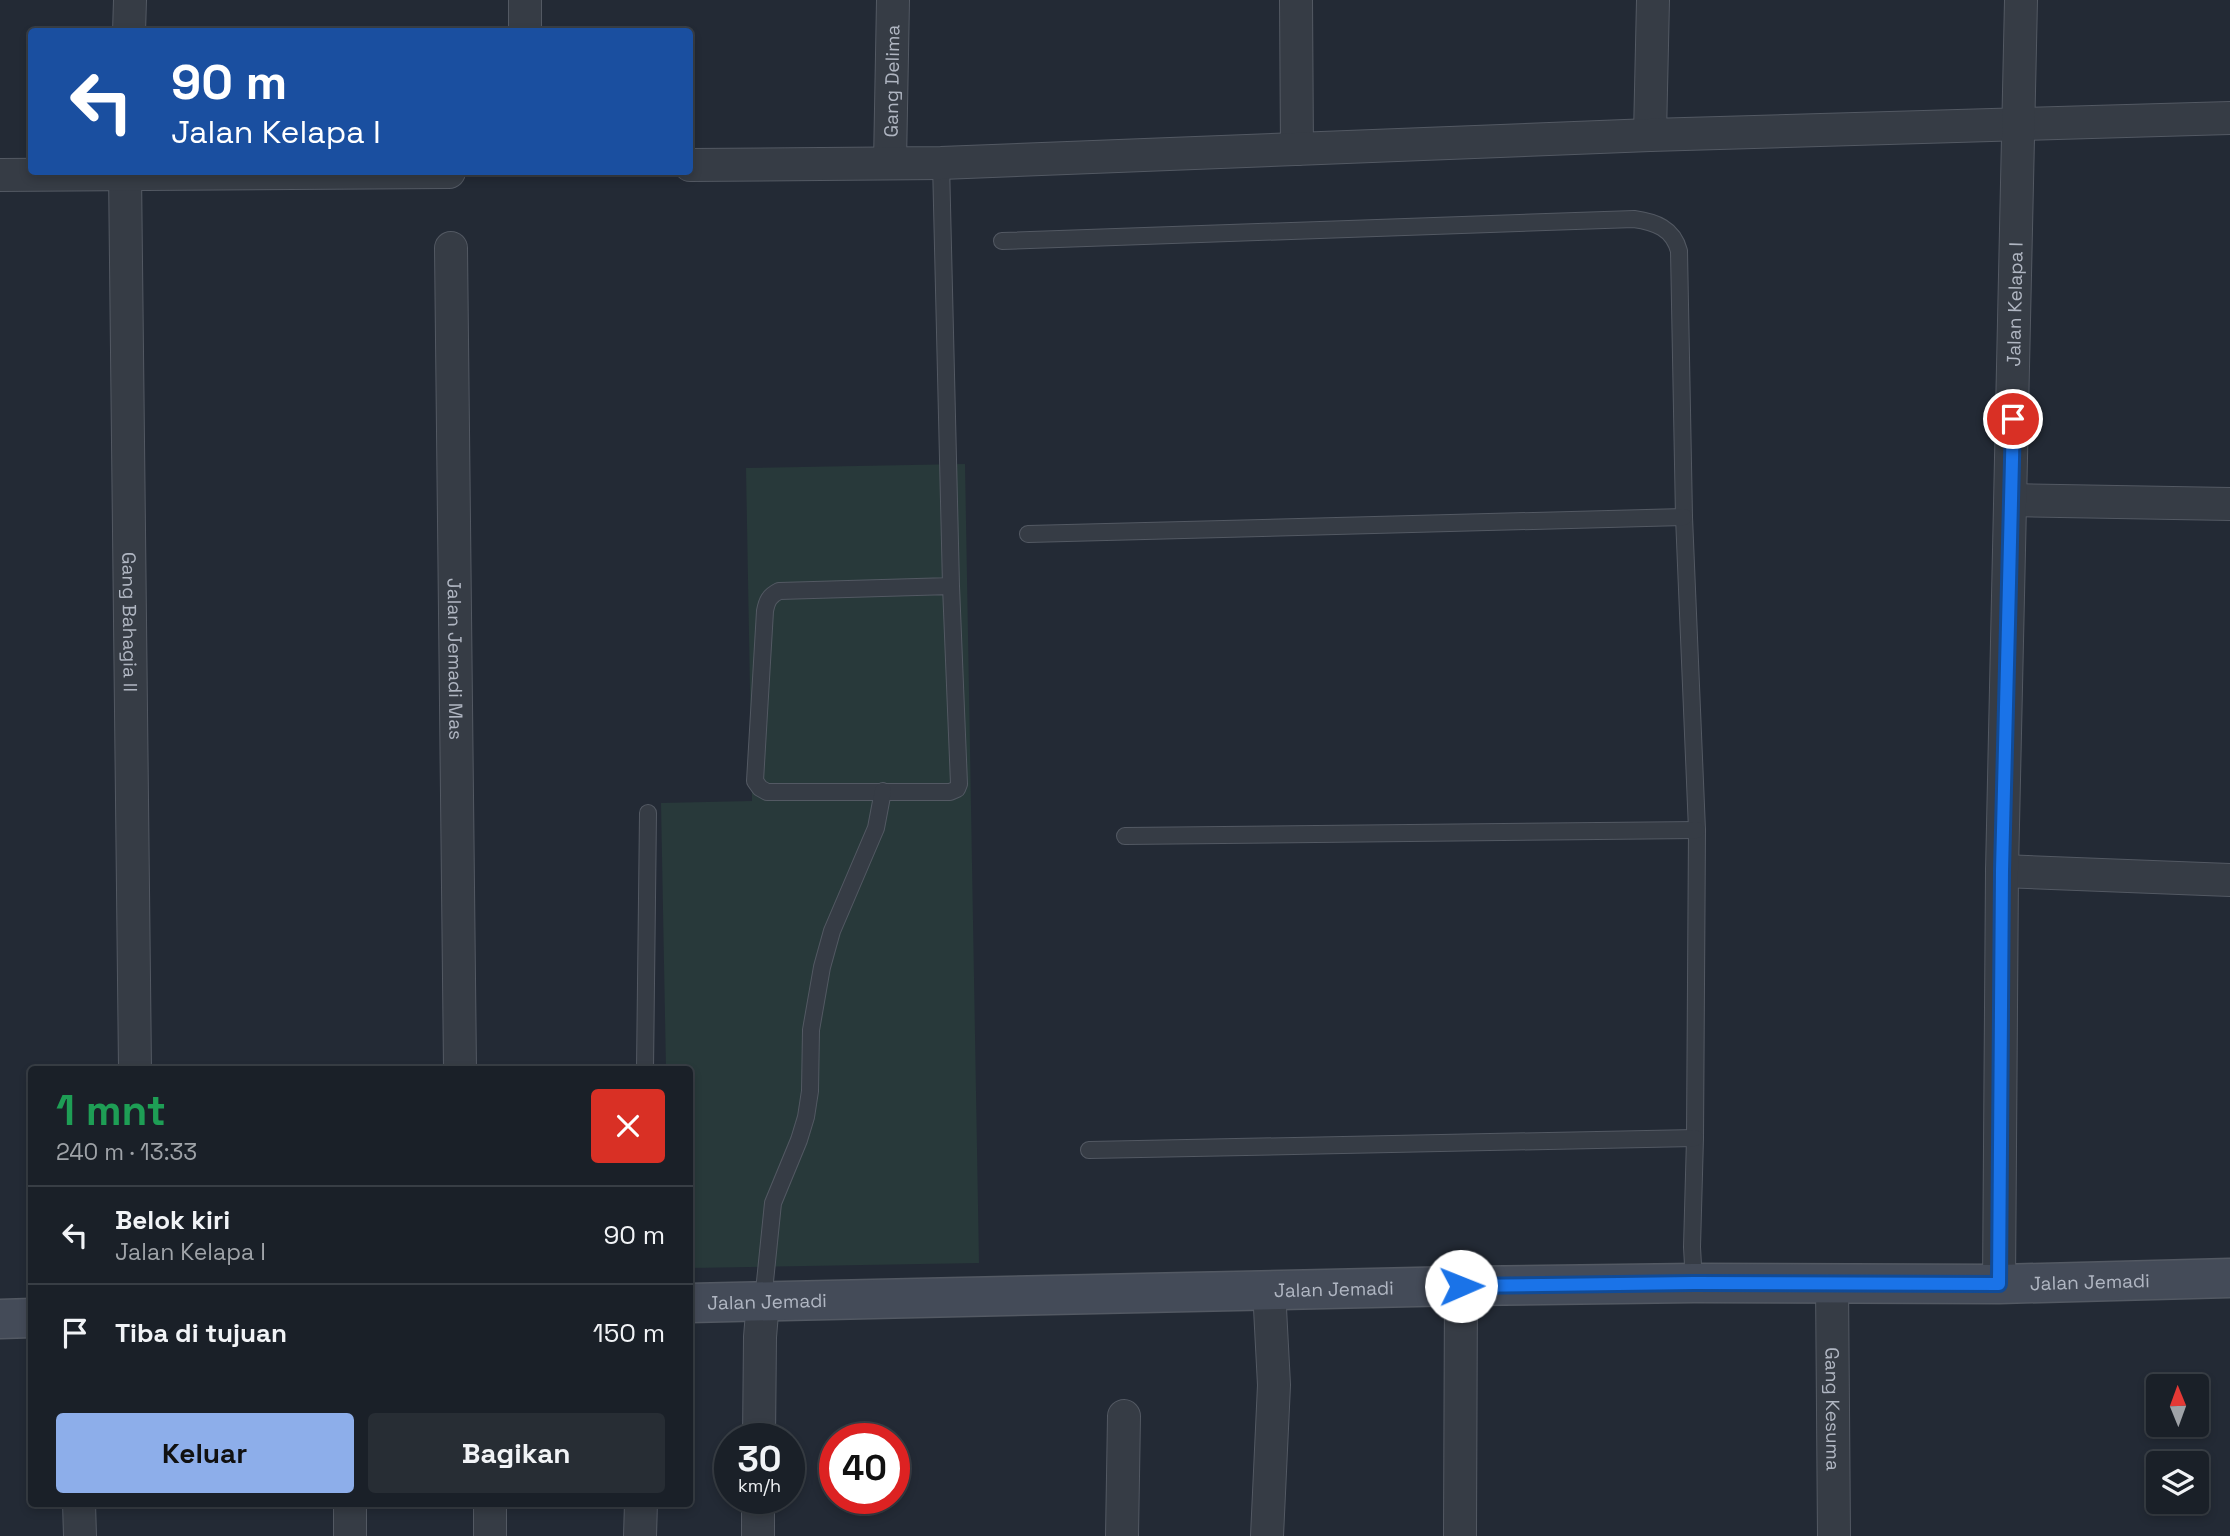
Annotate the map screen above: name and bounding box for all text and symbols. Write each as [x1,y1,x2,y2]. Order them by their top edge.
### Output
street label: Gang Delima [878,24,906,138]
text: 90 m [171,51,287,113]
icon: left [56,56,147,147]
text: Jalan Kelapa I [171,112,381,152]
street label: Jalan Kelapa I [2001,242,2029,367]
pin [1983,389,2043,449]
icon: arrive [1994,400,2032,438]
street label: Gang Bahagia II [116,552,143,692]
street label: Jalan Jemadi Mas [442,578,468,740]
text: 1 mnt [56,1084,166,1137]
button: close [591,1089,665,1163]
text: 240 m · 13:33 [56,1137,197,1167]
text: Belok kiri [115,1203,230,1237]
icon: left [56,1216,94,1254]
text: 90 m [603,1218,665,1252]
text: Jalan Kelapa I [115,1237,266,1267]
position arrow [1424,1249,1498,1323]
street label: Jalan Jemadi [2030,1268,2150,1296]
street label: Jalan Jemadi [1274,1275,1394,1303]
street label: Jalan Jemadi [707,1288,827,1316]
icon: arrive [56,1314,94,1352]
text: Tiba di tujuan [115,1316,287,1350]
text: 150 m [593,1316,665,1350]
street label: Gang Kesuma [1820,1347,1845,1471]
north arrow [2146,1374,2208,1437]
map controls [2146,1374,2209,1514]
button: Keluar [56,1413,354,1493]
button: Bagikan [368,1413,665,1493]
speed limit sign: 40 [819,1423,910,1514]
text: 30 [738,1437,781,1481]
button: layers [2146,1451,2209,1514]
text: km/h [738,1474,781,1497]

